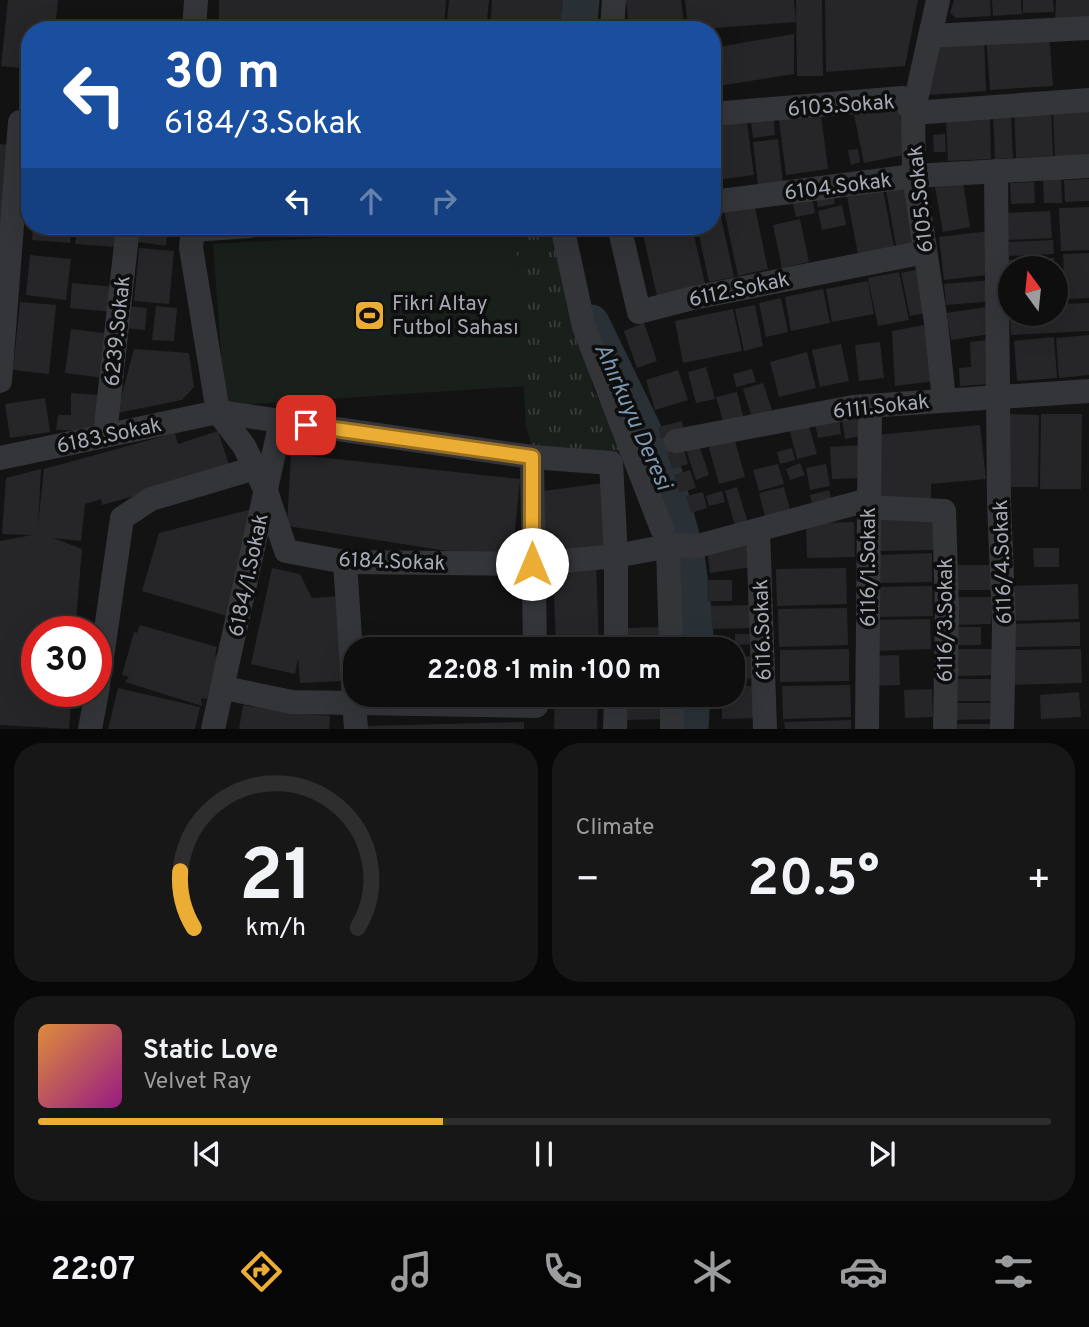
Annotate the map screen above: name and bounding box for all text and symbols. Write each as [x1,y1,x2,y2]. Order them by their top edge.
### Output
text: 30 m [164,44,280,106]
icon: left [49,49,140,140]
street label: 6103.Sokak [787,89,896,124]
text: 6184/3.Sokak [164,105,362,145]
street label: 6105.Sokak [902,144,941,254]
street label: 6104.Sokak [783,168,893,207]
icon: left [279,182,317,220]
icon: ahead [352,182,390,220]
icon: right [425,182,463,220]
north arrow [998,256,1068,326]
map controls [998,256,1068,326]
street label: 6112.Sokak [687,267,792,314]
street label: 6239.Sokak [99,274,138,388]
place label: Fikri Altay Futbol Sahası [392,291,518,342]
sports icon: Fikri Altay Futbol Sahası [352,298,386,332]
water label: Ahırkuyu Deresi [586,339,678,496]
street label: 6111.Sokak [832,389,931,426]
pin [276,395,336,455]
icon: arrive [287,406,325,444]
street label: 6183.Sokak [54,412,164,461]
street label: 6116/4.Sokak [988,499,1019,625]
street label: 6116/1.Sokak [856,507,883,627]
street label: 6184/1.Sokak [223,511,276,639]
position arrow [495,527,569,601]
street label: 6184.Sokak [338,547,446,578]
street label: 6116/3.Sokak [933,558,960,682]
street label: 6116.Sokak [748,579,779,681]
speed limit sign: 30 [21,616,112,707]
text: 22:08 · 1 min · 100 m [427,655,661,688]
text: Climate [576,814,654,843]
text: 21 [239,835,313,927]
text: 20.5° [747,848,879,914]
text: − [576,857,600,906]
text: + [1026,857,1051,906]
text: km/h [245,913,306,945]
text: Static Love [143,1035,278,1068]
text: Velvet Ray [143,1068,251,1097]
icon: previous [188,1135,226,1173]
icon: pause [525,1135,563,1173]
icon: next [863,1135,901,1173]
icon: directions [237,1247,286,1296]
icon: music [387,1247,436,1296]
icon: phone [538,1247,587,1296]
icon: climate [688,1247,737,1296]
icon: car [839,1247,888,1296]
icon: filters [989,1247,1038,1296]
text: 22:07 [51,1251,135,1291]

